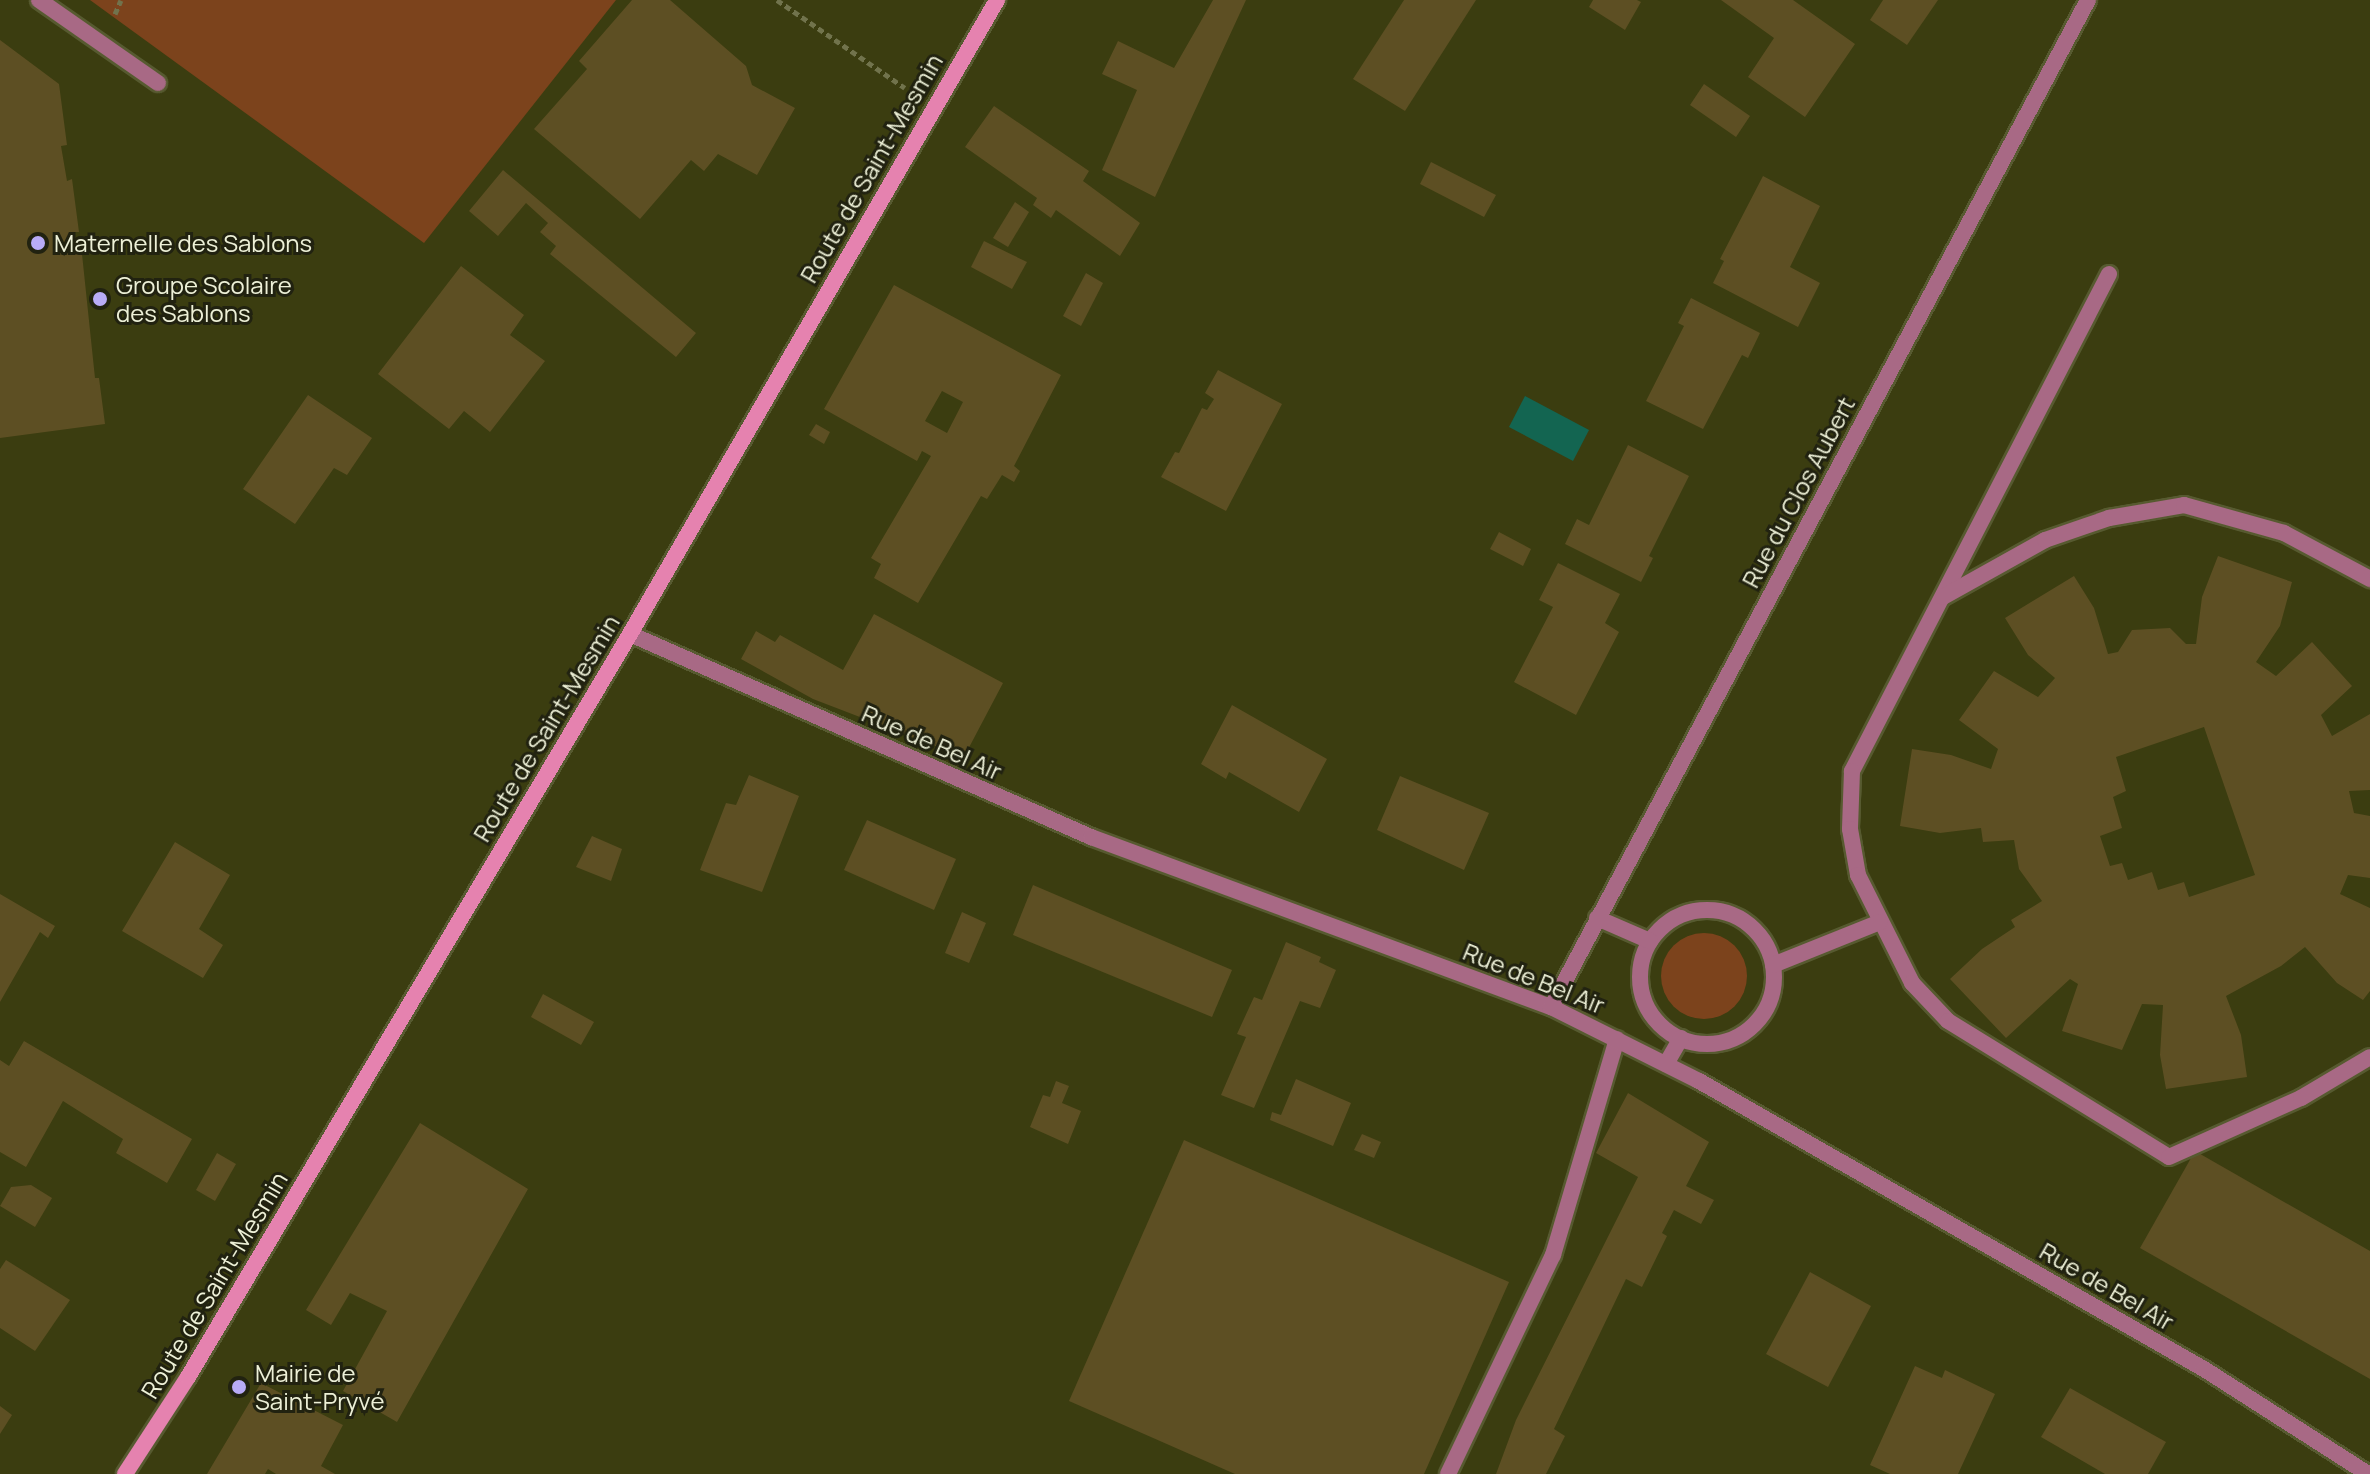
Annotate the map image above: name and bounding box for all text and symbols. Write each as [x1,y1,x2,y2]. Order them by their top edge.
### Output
street label: Route de Saint-Mesmin [794,49,948,287]
place label: Maternelle des Sablons [54,229,312,257]
marker: Maternelle des Sablons [29,234,47,252]
place label: Groupe Scolaire des Sablons [116,271,292,327]
marker: Groupe Scolaire des Sablons [91,290,109,308]
street label: Rue du Clos Aubert [1736,392,1860,592]
street label: Route de Saint-Mesmin [467,609,625,847]
street label: Rue de Bel Air [858,698,1006,786]
street label: Rue de Bel Air [1459,937,1609,1019]
street label: Route de Saint-Mesmin [135,1166,293,1404]
street label: Rue de Bel Air [2035,1236,2179,1336]
place label: Mairie de Saint-Pryvé [255,1359,385,1415]
marker: Mairie de Saint-Pryvé [230,1378,248,1396]

